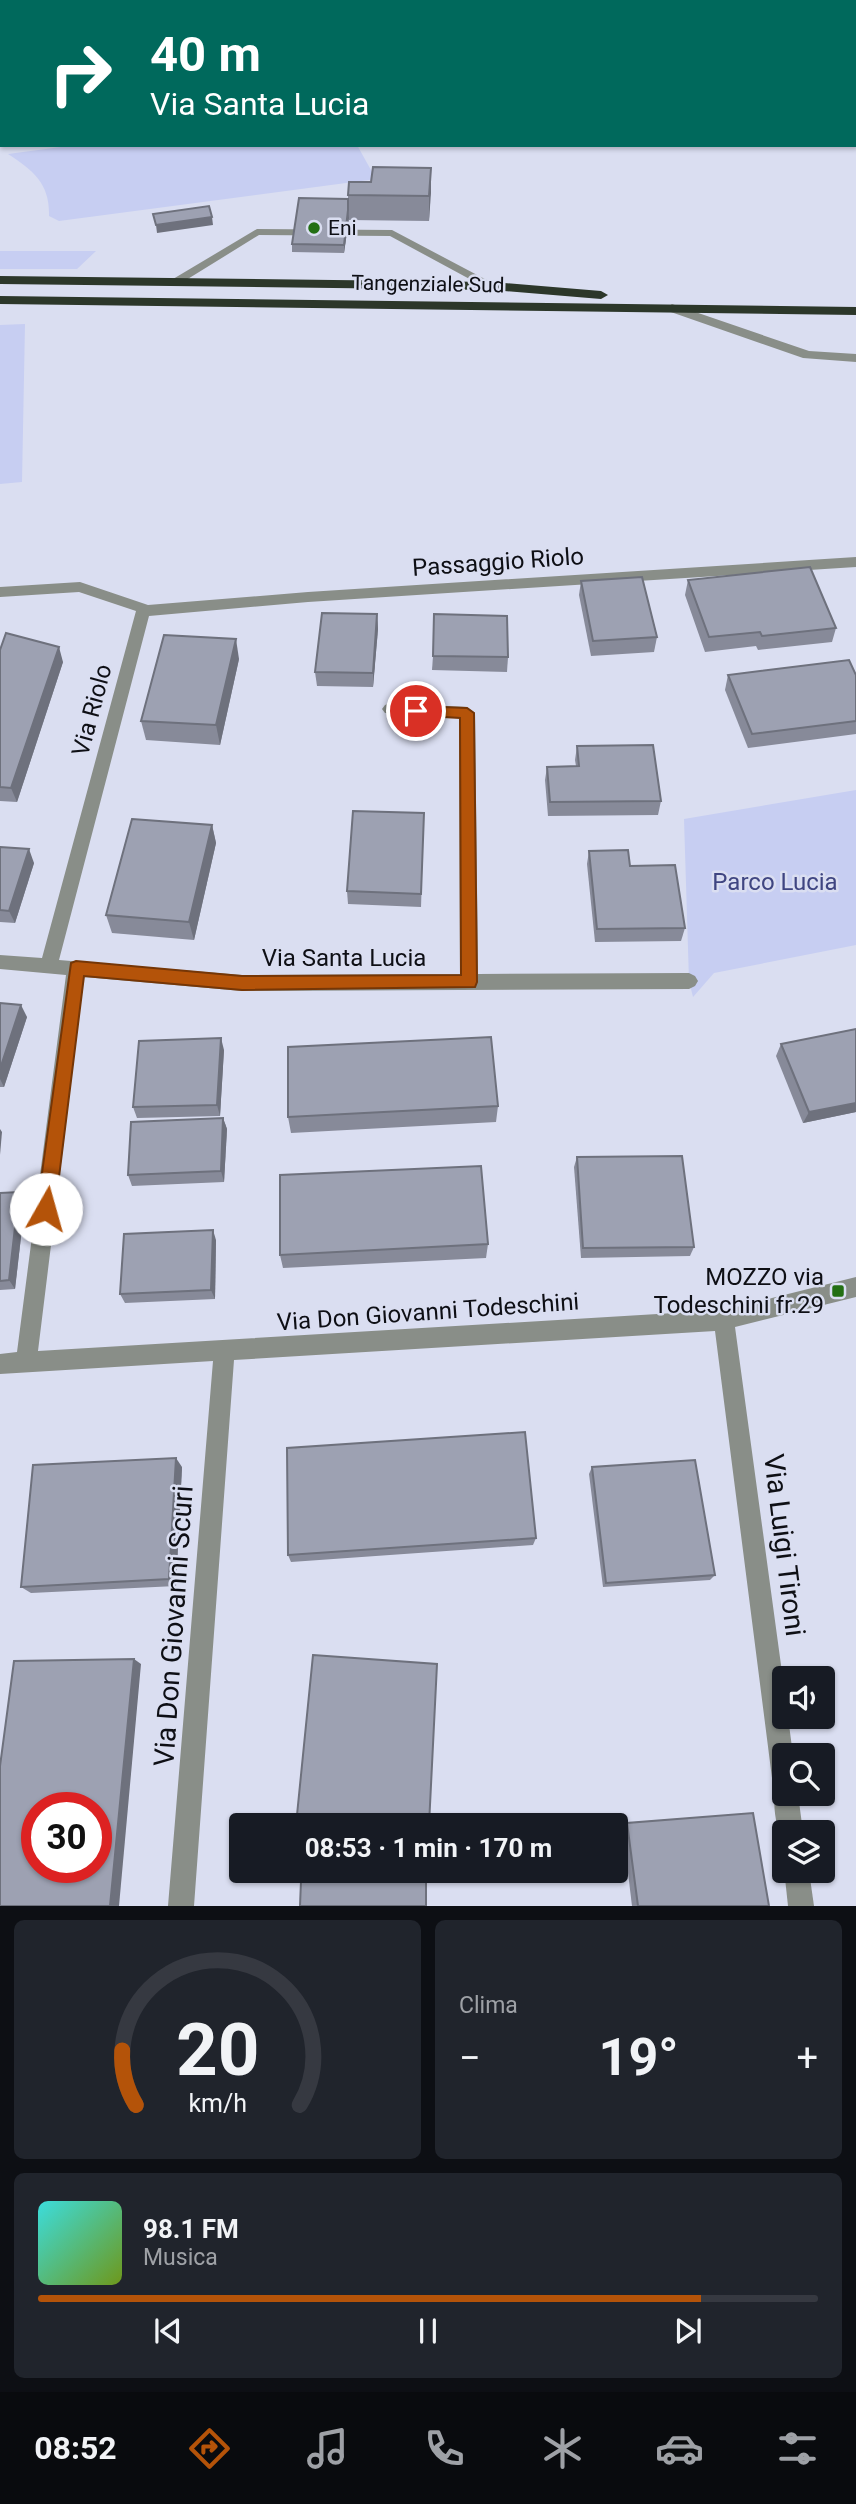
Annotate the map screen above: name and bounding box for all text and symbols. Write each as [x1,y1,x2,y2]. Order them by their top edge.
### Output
text: 40 m [150,26,261,83]
icon: right [35,28,126,119]
text: Via Santa Lucia [150,85,370,123]
place label: Eni [328,216,357,240]
marker: Eni [306,220,322,236]
street label: Tangenziale Sud [351,271,505,297]
street label: Passaggio Riolo [411,542,585,582]
street label: Via Riolo [66,661,118,759]
pin [386,681,446,741]
icon: arrive [397,692,435,730]
park label: Parco Lucia [712,868,838,896]
street label: Via Santa Lucia [262,944,426,972]
position arrow [9,1172,83,1246]
place label: MOZZO via Todeschini fr.29 [654,1263,824,1319]
marker: MOZZO via Todeschini fr.29 [830,1283,846,1299]
street label: Via Don Giovanni Todeschini [276,1287,580,1337]
street label: Via Luigi Tironi [757,1452,812,1638]
street label: Via Don Giovanni Scuri [147,1484,200,1768]
map controls [772,1666,835,1883]
button: sound [772,1666,835,1729]
button: search [772,1743,835,1806]
speed limit sign: 30 [21,1792,112,1883]
button: layers [772,1820,835,1883]
text: 08:53 · 1 min · 170 m [305,1833,552,1863]
text: Clima [459,1992,518,2019]
text: 20 [176,2008,259,2094]
text: 19° [599,2027,679,2088]
text: − [459,2036,481,2080]
text: + [796,2036,818,2080]
text: km/h [188,2089,247,2118]
text: 98.1 FM [143,2214,239,2244]
text: Musica [143,2244,218,2271]
icon: previous [149,2312,187,2350]
icon: pause [409,2312,447,2350]
icon: next [669,2312,707,2350]
icon: directions [185,2424,234,2473]
icon: music [303,2424,352,2473]
icon: phone [420,2424,469,2473]
icon: climate [538,2424,587,2473]
icon: car [655,2424,704,2473]
icon: filters [773,2424,822,2473]
text: 08:52 [34,2429,117,2467]

